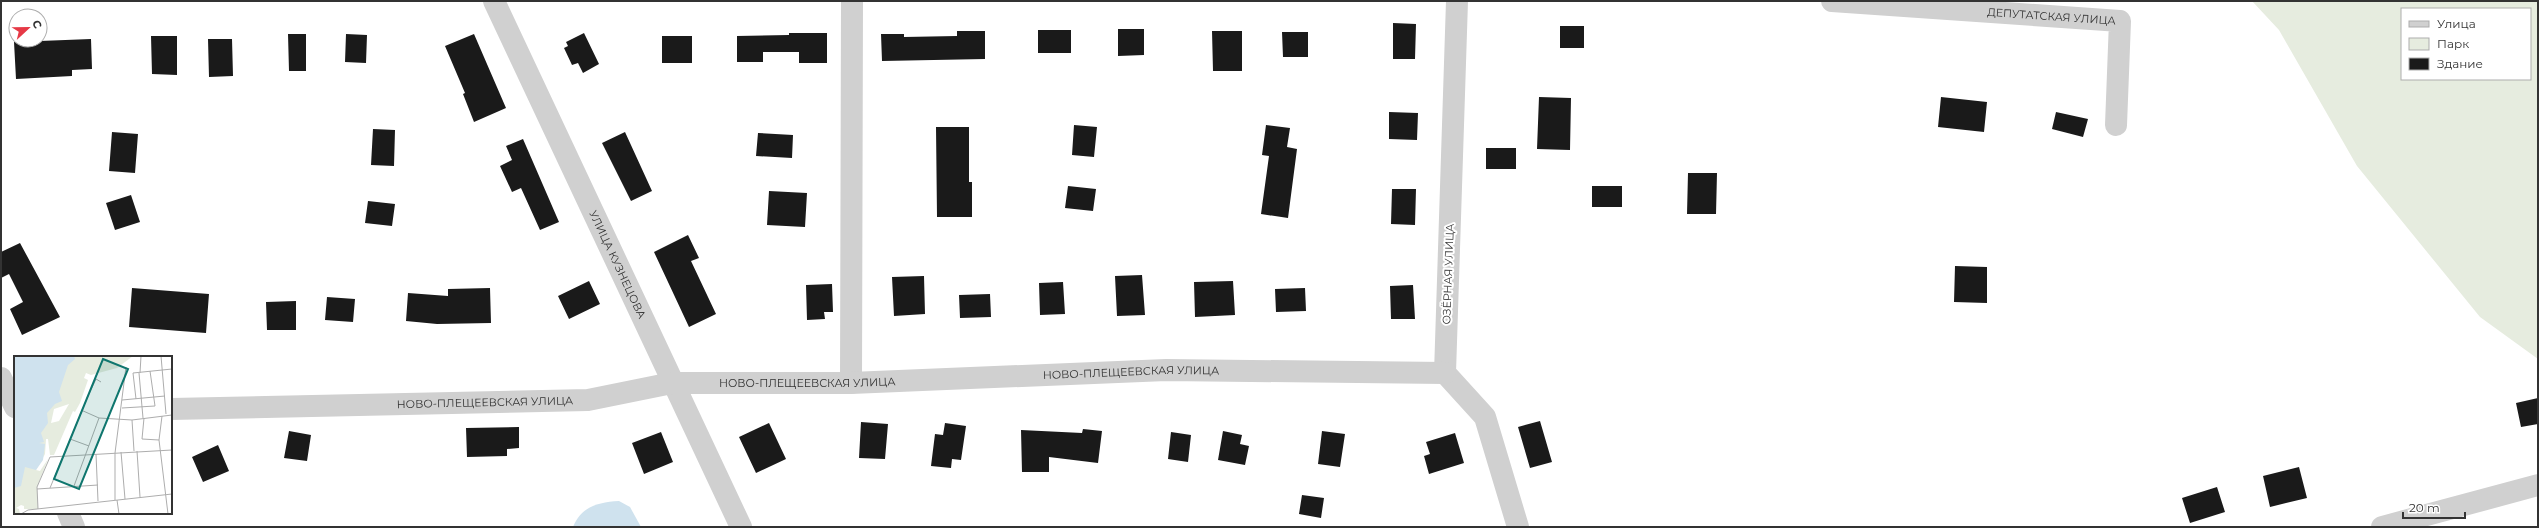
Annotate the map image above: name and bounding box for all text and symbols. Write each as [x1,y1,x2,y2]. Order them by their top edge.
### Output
street label: ДЕПУТАТСКАЯ УЛИЦА [1987,5,2117,28]
north arrow [8,8,48,48]
legend [2401,8,2531,80]
text: Улица [2437,16,2476,31]
text: С [29,18,45,31]
text: Парк [2437,36,2469,51]
text: Здание [2437,56,2483,71]
street label: УЛИЦА КУЗНЕЦОВА [586,208,649,322]
street label: ОЗЁРНАЯ УЛИЦА [1439,223,1457,325]
inset map [14,356,172,514]
street label: НОВО-ПЛЕЩЕЕВСКАЯ УЛИЦА [1042,363,1220,382]
street label: НОВО-ПЛЕЩЕЕВСКАЯ УЛИЦА [719,374,897,390]
street label: НОВО-ПЛЕЩЕЕВСКАЯ УЛИЦА [397,393,574,411]
scale bar [2403,494,2465,520]
text: 20 m [2409,500,2440,515]

